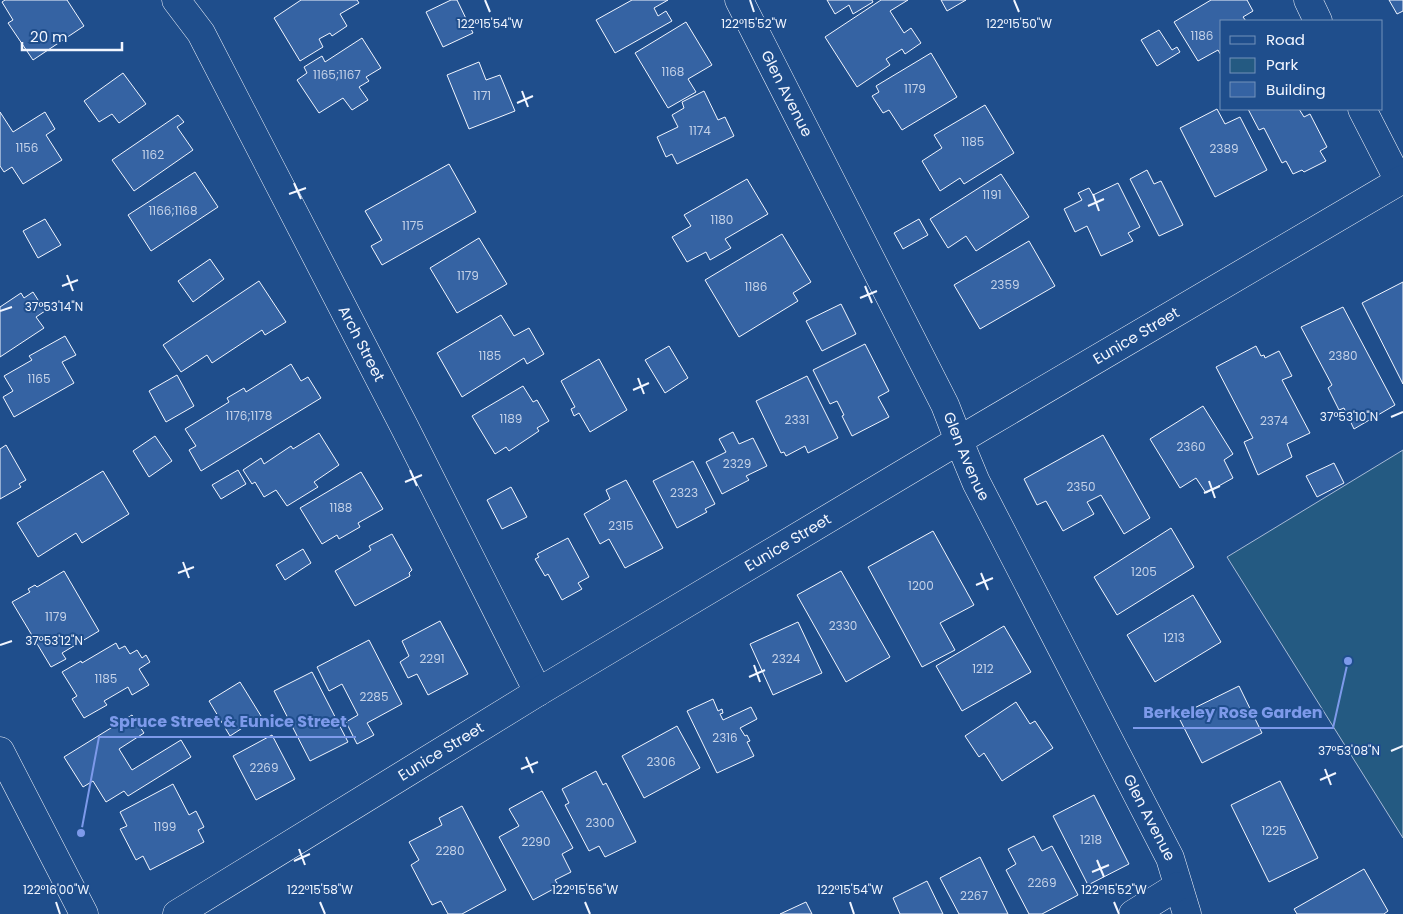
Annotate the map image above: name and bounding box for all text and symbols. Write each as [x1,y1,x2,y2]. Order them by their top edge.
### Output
text: 122°15'54"W [457,15,523,32]
text: 122°15'52"W [721,15,787,32]
text: 122°15'50"W [986,15,1052,32]
scale bar [22,20,122,52]
legend [1220,20,1383,110]
text: 20 m [30,26,68,47]
house number: 1186 [1191,27,1213,44]
text: Road [1266,29,1305,50]
street label: Glen Avenue [756,46,818,140]
text: Park [1266,54,1298,75]
house number: 1168 [662,63,684,80]
house number: 1165;1167 [313,66,361,83]
text: Building [1266,79,1326,100]
house number: 1179 [904,80,926,97]
house number: 1171 [473,87,491,104]
house number: 1174 [689,122,711,139]
house number: 1185 [962,133,984,150]
house number: 1156 [16,139,38,156]
house number: 2389 [1209,140,1239,157]
house number: 1162 [142,146,164,163]
house number: 1191 [982,186,1002,203]
house number: 1166;1168 [149,202,197,219]
house number: 1180 [711,211,733,228]
house number: 1175 [402,217,424,234]
house number: 1179 [457,267,479,284]
house number: 2359 [990,276,1020,293]
house number: 1186 [745,278,767,295]
text: 37°53'14"N [25,298,83,315]
street label: Arch Street [334,302,390,385]
street label: Eunice Street [1089,302,1183,369]
house number: 1185 [479,347,501,364]
house number: 2380 [1328,347,1358,364]
house number: 1165 [28,370,50,387]
house number: 1176;1178 [226,407,272,424]
text: 37°53'10"N [1320,408,1378,425]
street label: Glen Avenue [939,409,995,504]
house number: 1189 [500,410,522,427]
house number: 2331 [785,411,809,428]
house number: 2374 [1260,412,1288,429]
house number: 2360 [1176,438,1206,455]
house number: 2329 [723,455,751,472]
house number: 2350 [1066,478,1096,495]
house number: 2323 [670,484,698,501]
house number: 1188 [330,499,352,516]
street label: Eunice Street [741,508,835,576]
house number: 2315 [608,517,634,534]
house number: 1205 [1131,563,1157,580]
house number: 1200 [908,577,934,594]
house number: 1179 [45,608,67,625]
house number: 2330 [829,617,857,634]
house number: 1213 [1163,629,1185,646]
text: 37°53'12"N [25,632,83,649]
house number: 2291 [419,650,445,667]
house number: 2324 [772,650,801,667]
house number: 1212 [972,660,994,677]
house number: 1185 [95,670,117,687]
house number: 2285 [360,688,388,705]
callout: Berkeley Rose Garden [1133,697,1333,728]
text: Berkeley Rose Garden [1143,701,1323,724]
callout: Spruce Street & Eunice Street [99,706,356,737]
text: Spruce Street & Eunice Street [109,710,347,733]
street label: Eunice Street [394,717,488,786]
house number: 2316 [712,729,738,746]
text: 37°53'08"N [1318,742,1380,759]
house number: 2306 [646,753,676,770]
house number: 2269 [250,759,278,776]
street label: Glen Avenue [1119,770,1181,864]
house number: 2300 [585,814,615,831]
house number: 1199 [154,818,176,835]
house number: 1225 [1261,822,1287,839]
house number: 1218 [1080,831,1102,848]
house number: 2290 [522,833,550,850]
house number: 2280 [436,842,464,859]
house number: 2269 [1028,874,1056,891]
text: 122°16'00"W [23,881,89,898]
text: 122°15'58"W [287,881,353,898]
text: 122°15'56"W [552,881,618,898]
text: 122°15'54"W [817,881,883,898]
text: 122°15'52"W [1081,881,1147,898]
house number: 2267 [960,887,988,904]

